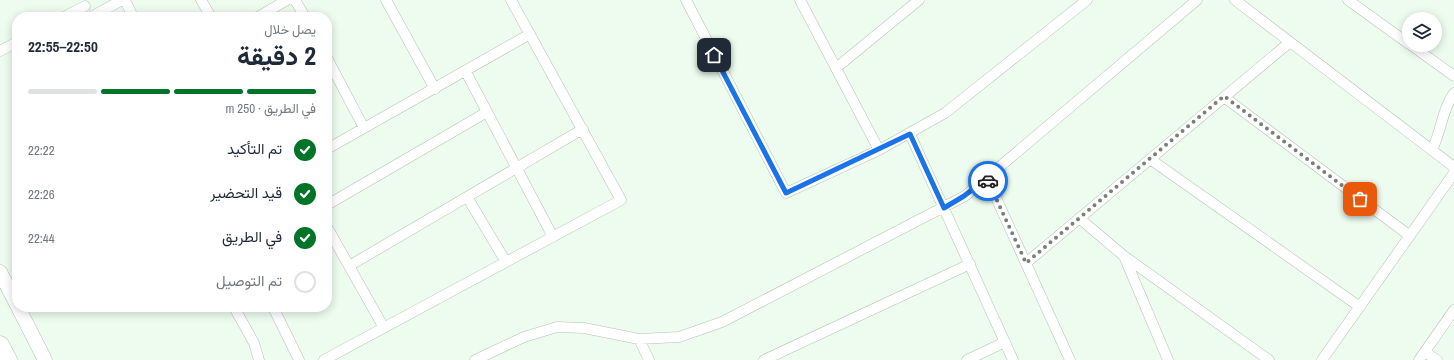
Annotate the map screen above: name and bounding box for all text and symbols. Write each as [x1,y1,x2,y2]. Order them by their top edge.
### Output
map controls [1402,12,1442,52]
button: layers [1402,12,1442,52]
text: يصل خلال [264,21,316,38]
text: 22:50–22:55 [28,36,98,57]
text: 2 دقيقة [237,38,316,73]
pin [697,38,731,72]
icon: home [703,44,725,66]
text: في الطريق · 250 m [225,100,316,117]
text: تم التأكيد [227,138,282,159]
icon: check [294,139,316,161]
text: 22:22 [28,142,55,159]
courier [968,161,1008,201]
icon: car [977,170,999,192]
text: قيد التحضير [210,182,282,203]
pin [1343,182,1377,216]
icon: check [294,183,316,205]
text: 22:26 [28,186,55,203]
icon: bag [1349,188,1371,210]
text: في الطريق [222,226,282,247]
icon: check [294,227,316,249]
text: 22:44 [28,230,55,247]
text: تم التوصيل [216,270,282,291]

